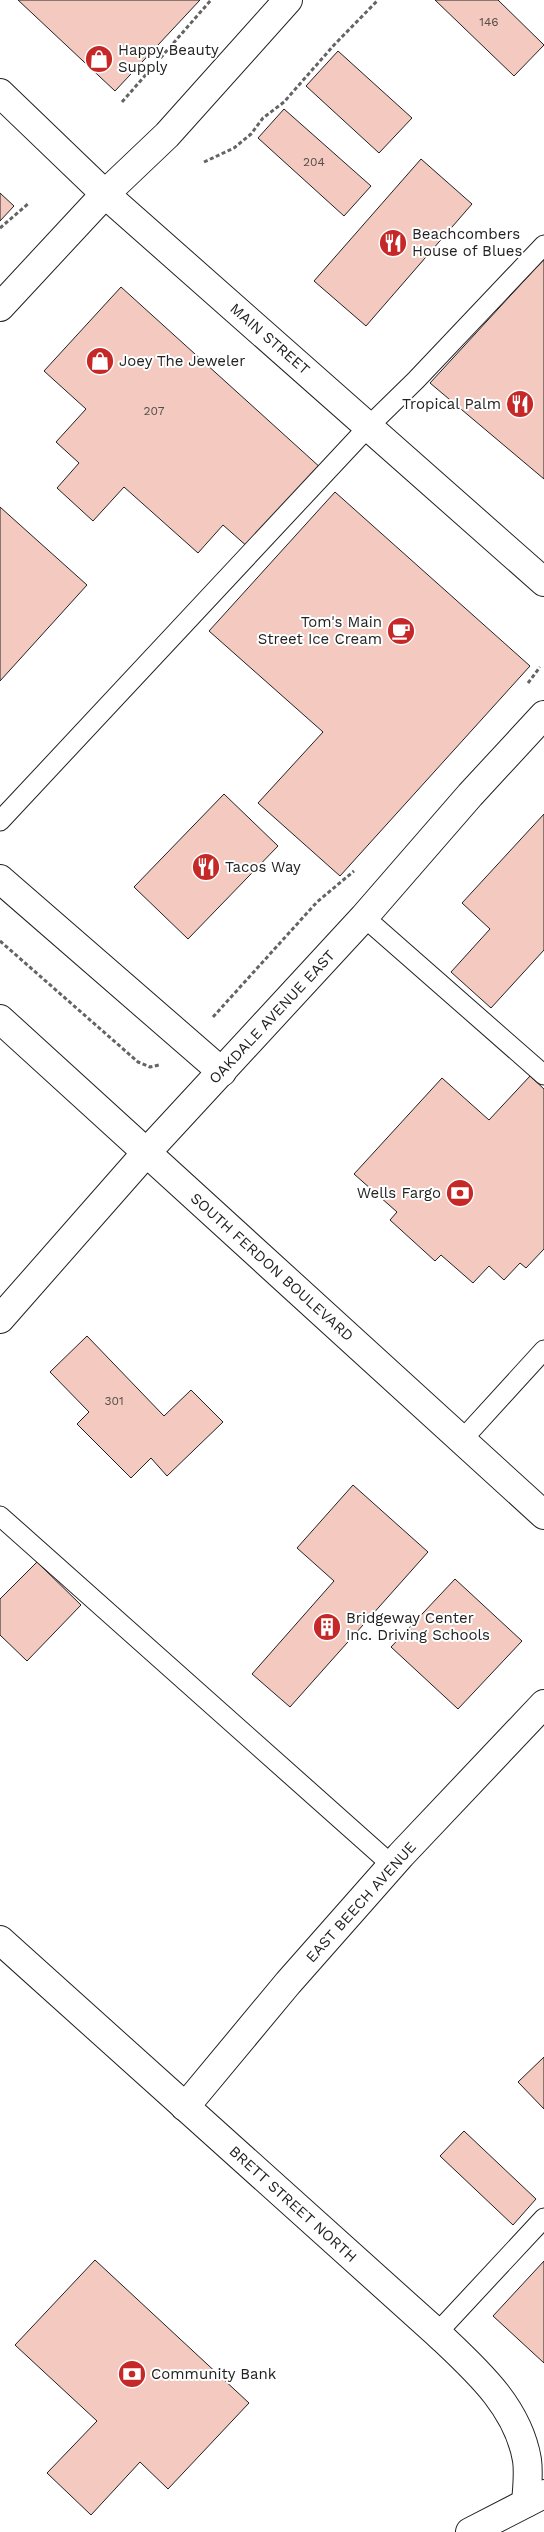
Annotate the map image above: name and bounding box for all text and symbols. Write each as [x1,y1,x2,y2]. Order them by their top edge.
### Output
house number: 146 [479,15,499,29]
place label: Happy Beauty Supply [118,41,219,76]
shop icon: Happy Beauty Supply [84,44,114,74]
house number: 204 [303,155,325,169]
place label: Beachcombers House of Blues [412,225,522,260]
restaurant icon: Beachcombers House of Blues [378,228,408,258]
street label: MAIN STREET [226,300,314,378]
shop icon: Joey The Jeweler [85,346,115,376]
place label: Joey The Jeweler [119,352,245,370]
restaurant icon: Tropical Palm [505,389,535,419]
place label: Tropical Palm [402,395,501,413]
house number: 207 [144,404,165,418]
place label: Tom's Main Street Ice Cream [258,613,382,648]
cafe icon: Tom's Main Street Ice Cream [386,616,416,646]
restaurant icon: Tacos Way [191,852,221,882]
place label: Tacos Way [225,858,301,876]
street label: OAKDALE AVENUE EAST [205,946,339,1088]
bank icon: Wells Fargo [445,1178,475,1208]
place label: Wells Fargo [357,1184,441,1202]
street label: SOUTH FERDON BOULEVARD [187,1189,357,1345]
house number: 301 [104,1394,124,1408]
place label: Bridgeway Center Inc. Driving Schools [346,1609,490,1644]
building icon: Bridgeway Center Inc. Driving Schools [312,1612,342,1642]
street label: EAST BEECH AVENUE [302,1838,420,1966]
street label: BRETT STREET NORTH [226,2142,360,2266]
bank icon: Community Bank [117,2359,147,2389]
place label: Community Bank [151,2365,277,2383]

